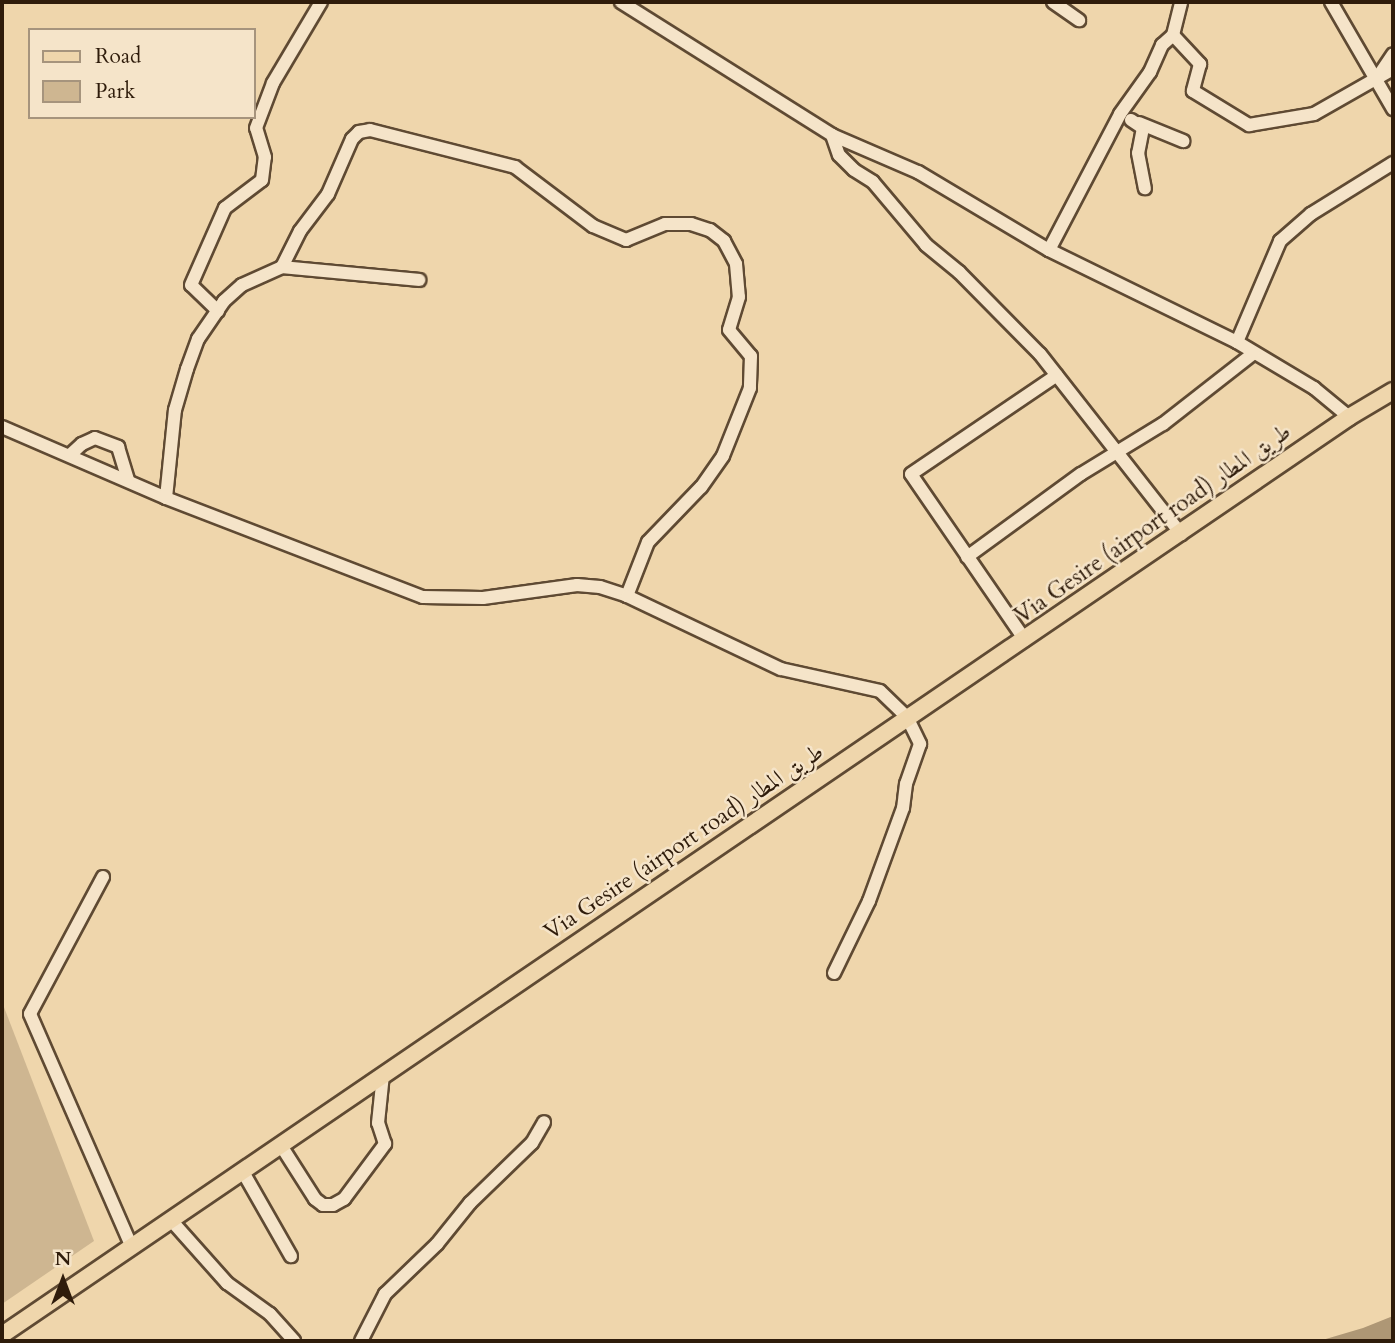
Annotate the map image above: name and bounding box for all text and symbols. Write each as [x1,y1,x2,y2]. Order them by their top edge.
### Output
legend [28,28,256,119]
text: Road [95,42,141,71]
text: Park [95,77,135,106]
street label: Via Gesire (airport road) طريق المطار [1010,418,1296,630]
street label: Via Gesire (airport road) طريق المطار [539,738,829,946]
north arrow [28,1245,98,1315]
text: N [55,1246,71,1272]

